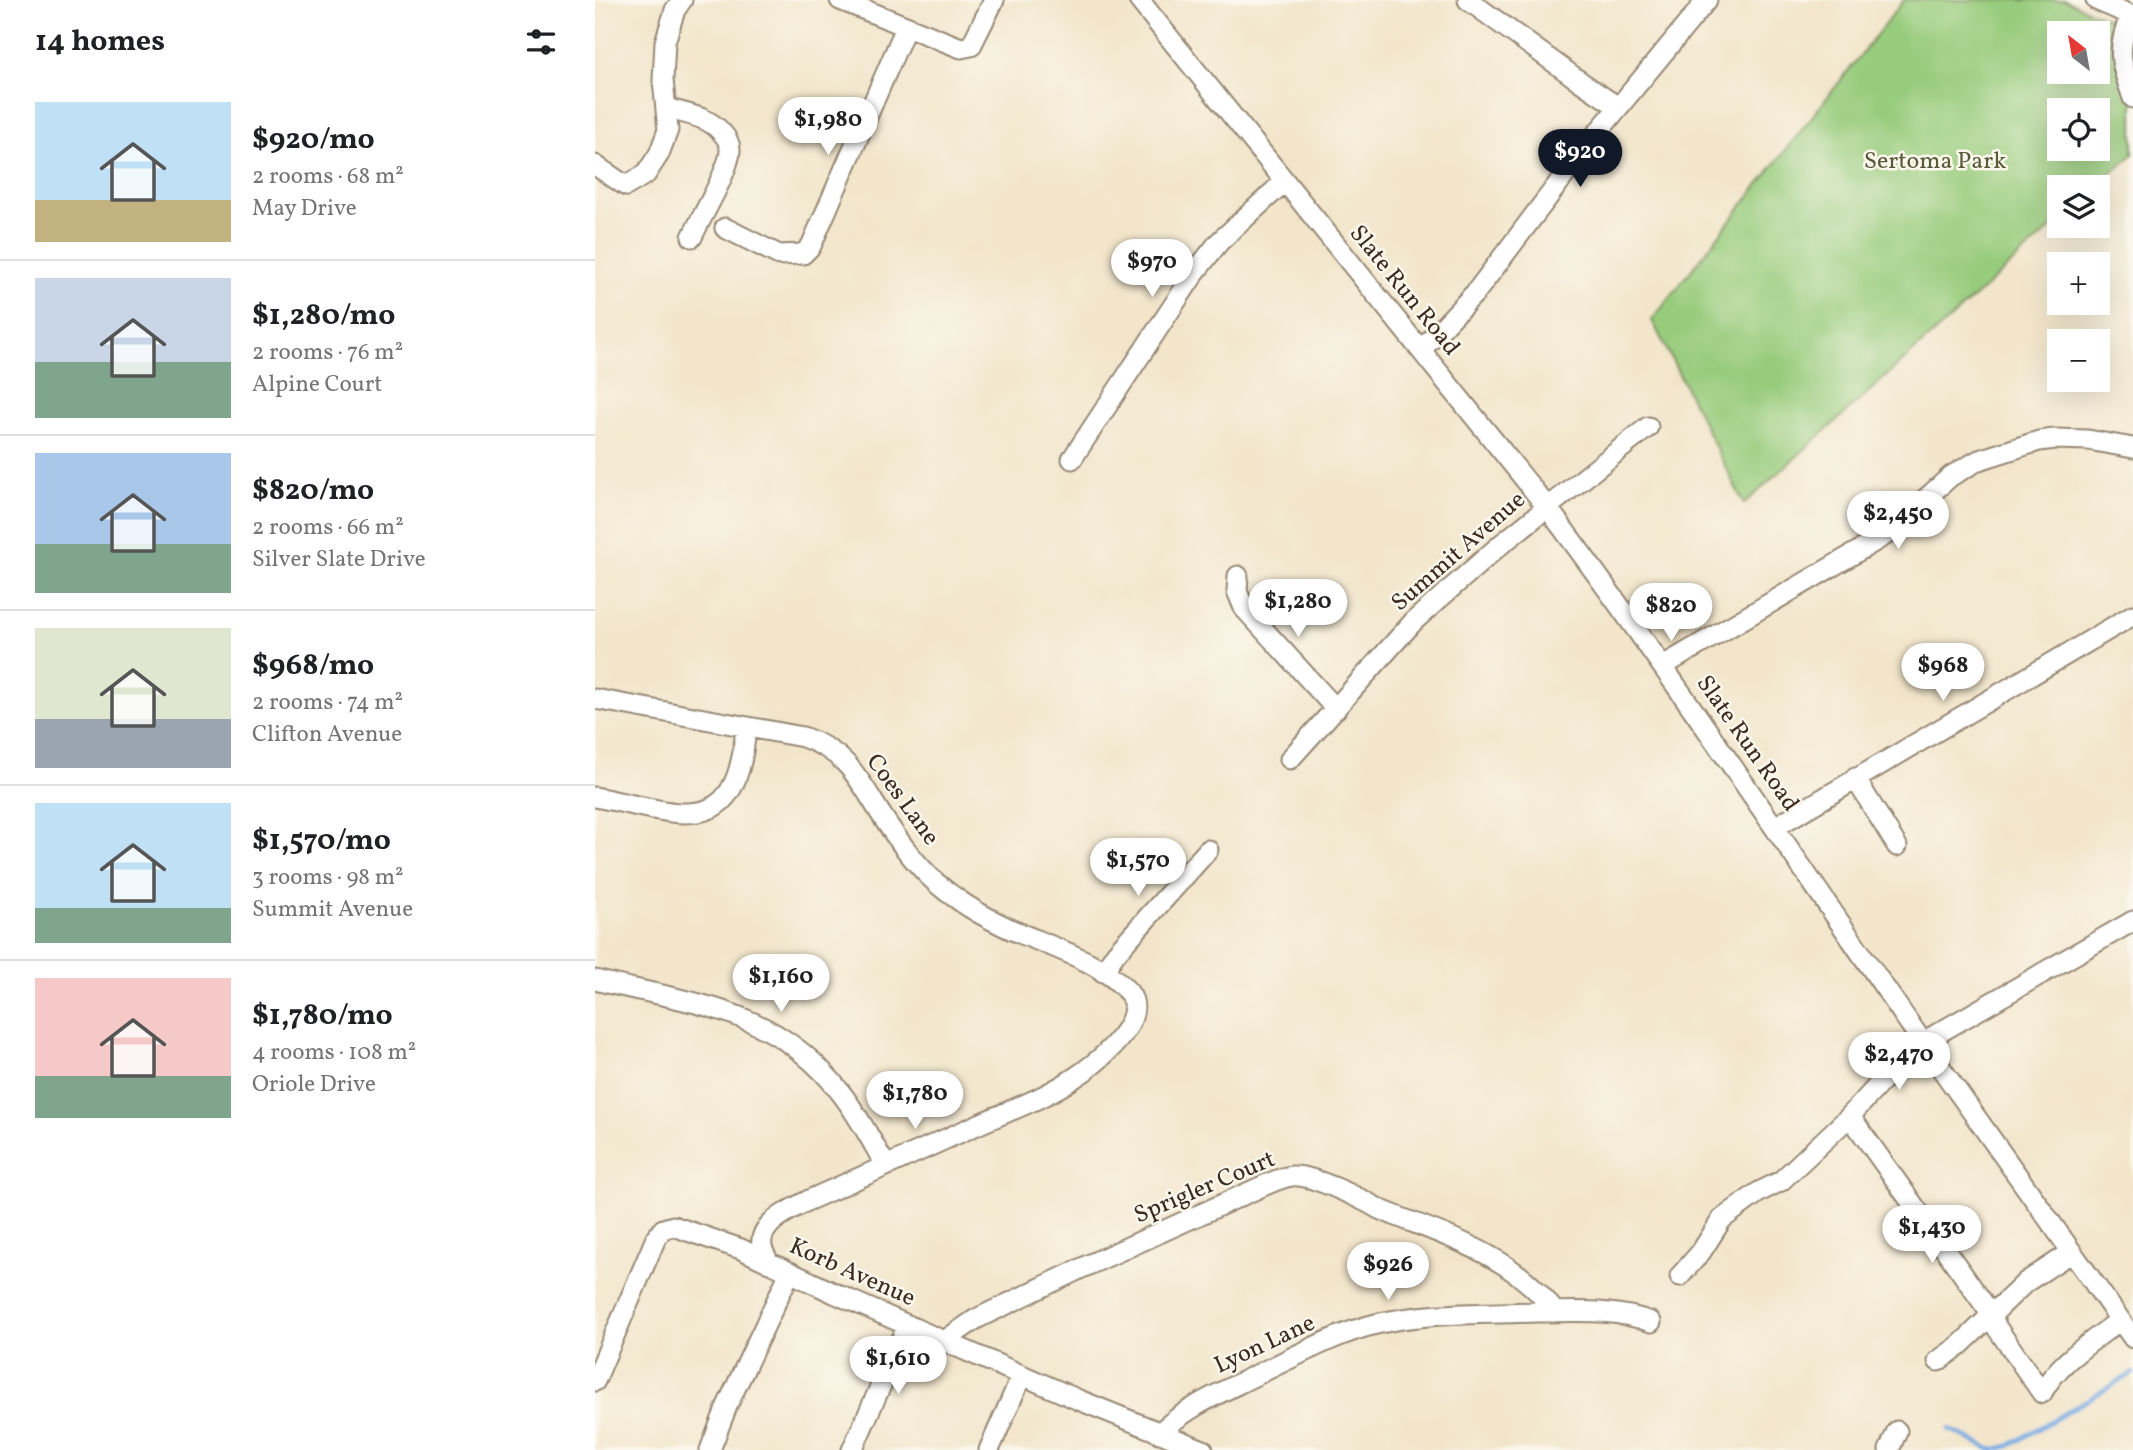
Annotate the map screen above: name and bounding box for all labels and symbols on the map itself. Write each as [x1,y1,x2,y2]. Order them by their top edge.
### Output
north arrow [2047,21,2111,84]
pin: $1,980 [771,97,885,157]
pin: $920 [1539,130,1621,189]
park label: Sertoma Park [1864,145,2006,179]
street label: Slate Run Road [1341,218,1467,364]
pin: $970 [1111,240,1193,299]
street label: Summit Avenue [1384,484,1534,620]
pin: $2,450 [1841,491,1955,551]
pin: $1,280 [1241,580,1355,639]
pin: $820 [1630,584,1712,643]
pin: $968 [1902,644,1984,703]
street label: Slate Run Road [1687,669,1807,819]
street label: Coes Lane [857,747,947,853]
pin: $1,570 [1081,838,1195,898]
pin: $1,160 [724,954,838,1014]
pin: $2,470 [1842,1032,1956,1092]
pin: $1,780 [858,1072,972,1131]
street label: Sprigler Court [1129,1143,1281,1233]
pin: $1,430 [1875,1206,1989,1265]
street label: Korb Avenue [784,1230,920,1316]
pin: $926 [1347,1242,1429,1302]
street label: Lyon Lane [1209,1307,1321,1383]
pin: $1,610 [841,1336,955,1396]

